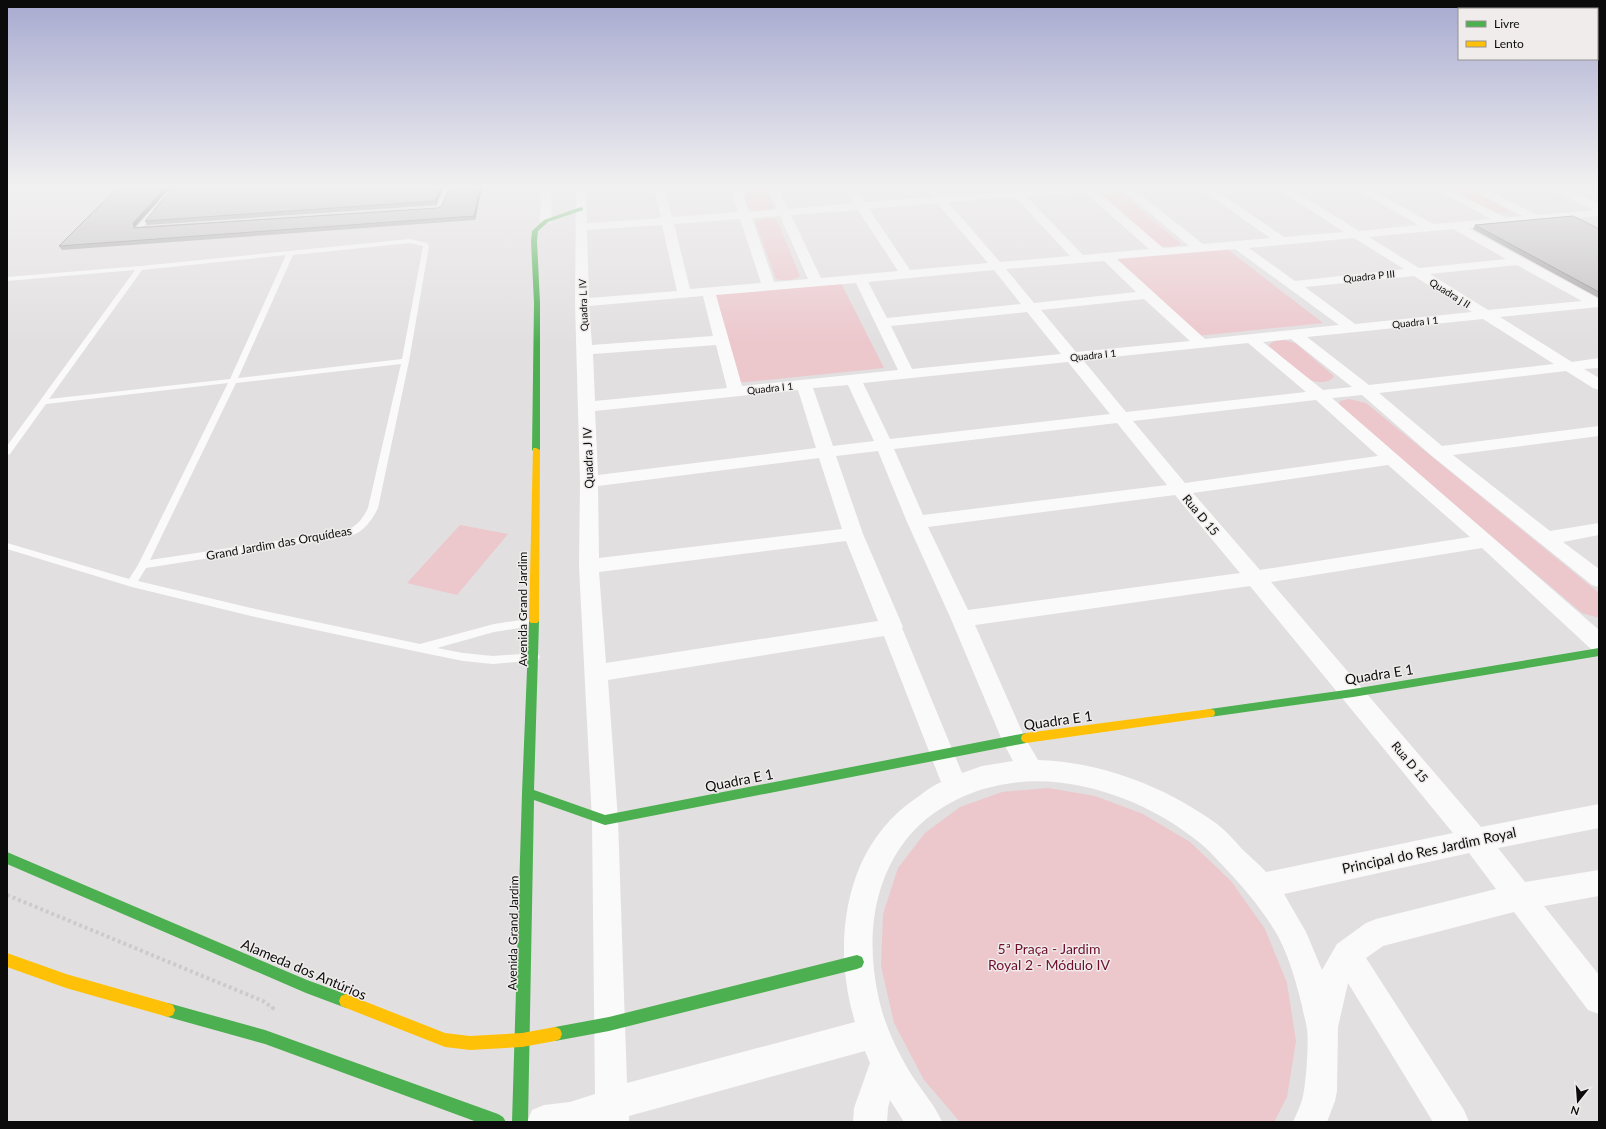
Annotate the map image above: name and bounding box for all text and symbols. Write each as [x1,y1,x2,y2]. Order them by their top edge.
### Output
legend [1458,8,1598,60]
text: Livre [1494,16,1520,31]
text: Lento [1494,36,1524,51]
street label: Quadra P III [1343,267,1395,285]
street label: Quadra j II [1427,276,1473,310]
street label: Quadra L IV [576,279,590,331]
street label: Quadra I 1 [1391,314,1439,330]
street label: Quadra I 1 [1069,347,1117,363]
street label: Quadra I 1 [746,380,794,396]
street label: Quadra J IV [579,426,597,489]
street label: Rua D 15 [1179,491,1223,539]
street label: Grand Jardim das Orquídeas [205,523,353,563]
street label: Avenida Grand Jardim [515,551,530,666]
street label: Quadra E 1 [1344,660,1414,688]
street label: Quadra E 1 [1023,707,1093,733]
street label: Rua D 15 [1388,738,1432,786]
street label: Quadra E 1 [703,765,775,795]
street label: Principal do Res Jardim Royal [1340,823,1518,877]
street label: Avenida Grand Jardim [504,875,522,991]
street label: Alameda dos Antúrios [239,935,369,1003]
park label: 5ª Praça - Jardim Royal 2 - Módulo IV [988,940,1111,973]
north arrow [1558,1081,1598,1121]
text: N [1569,1104,1581,1118]

